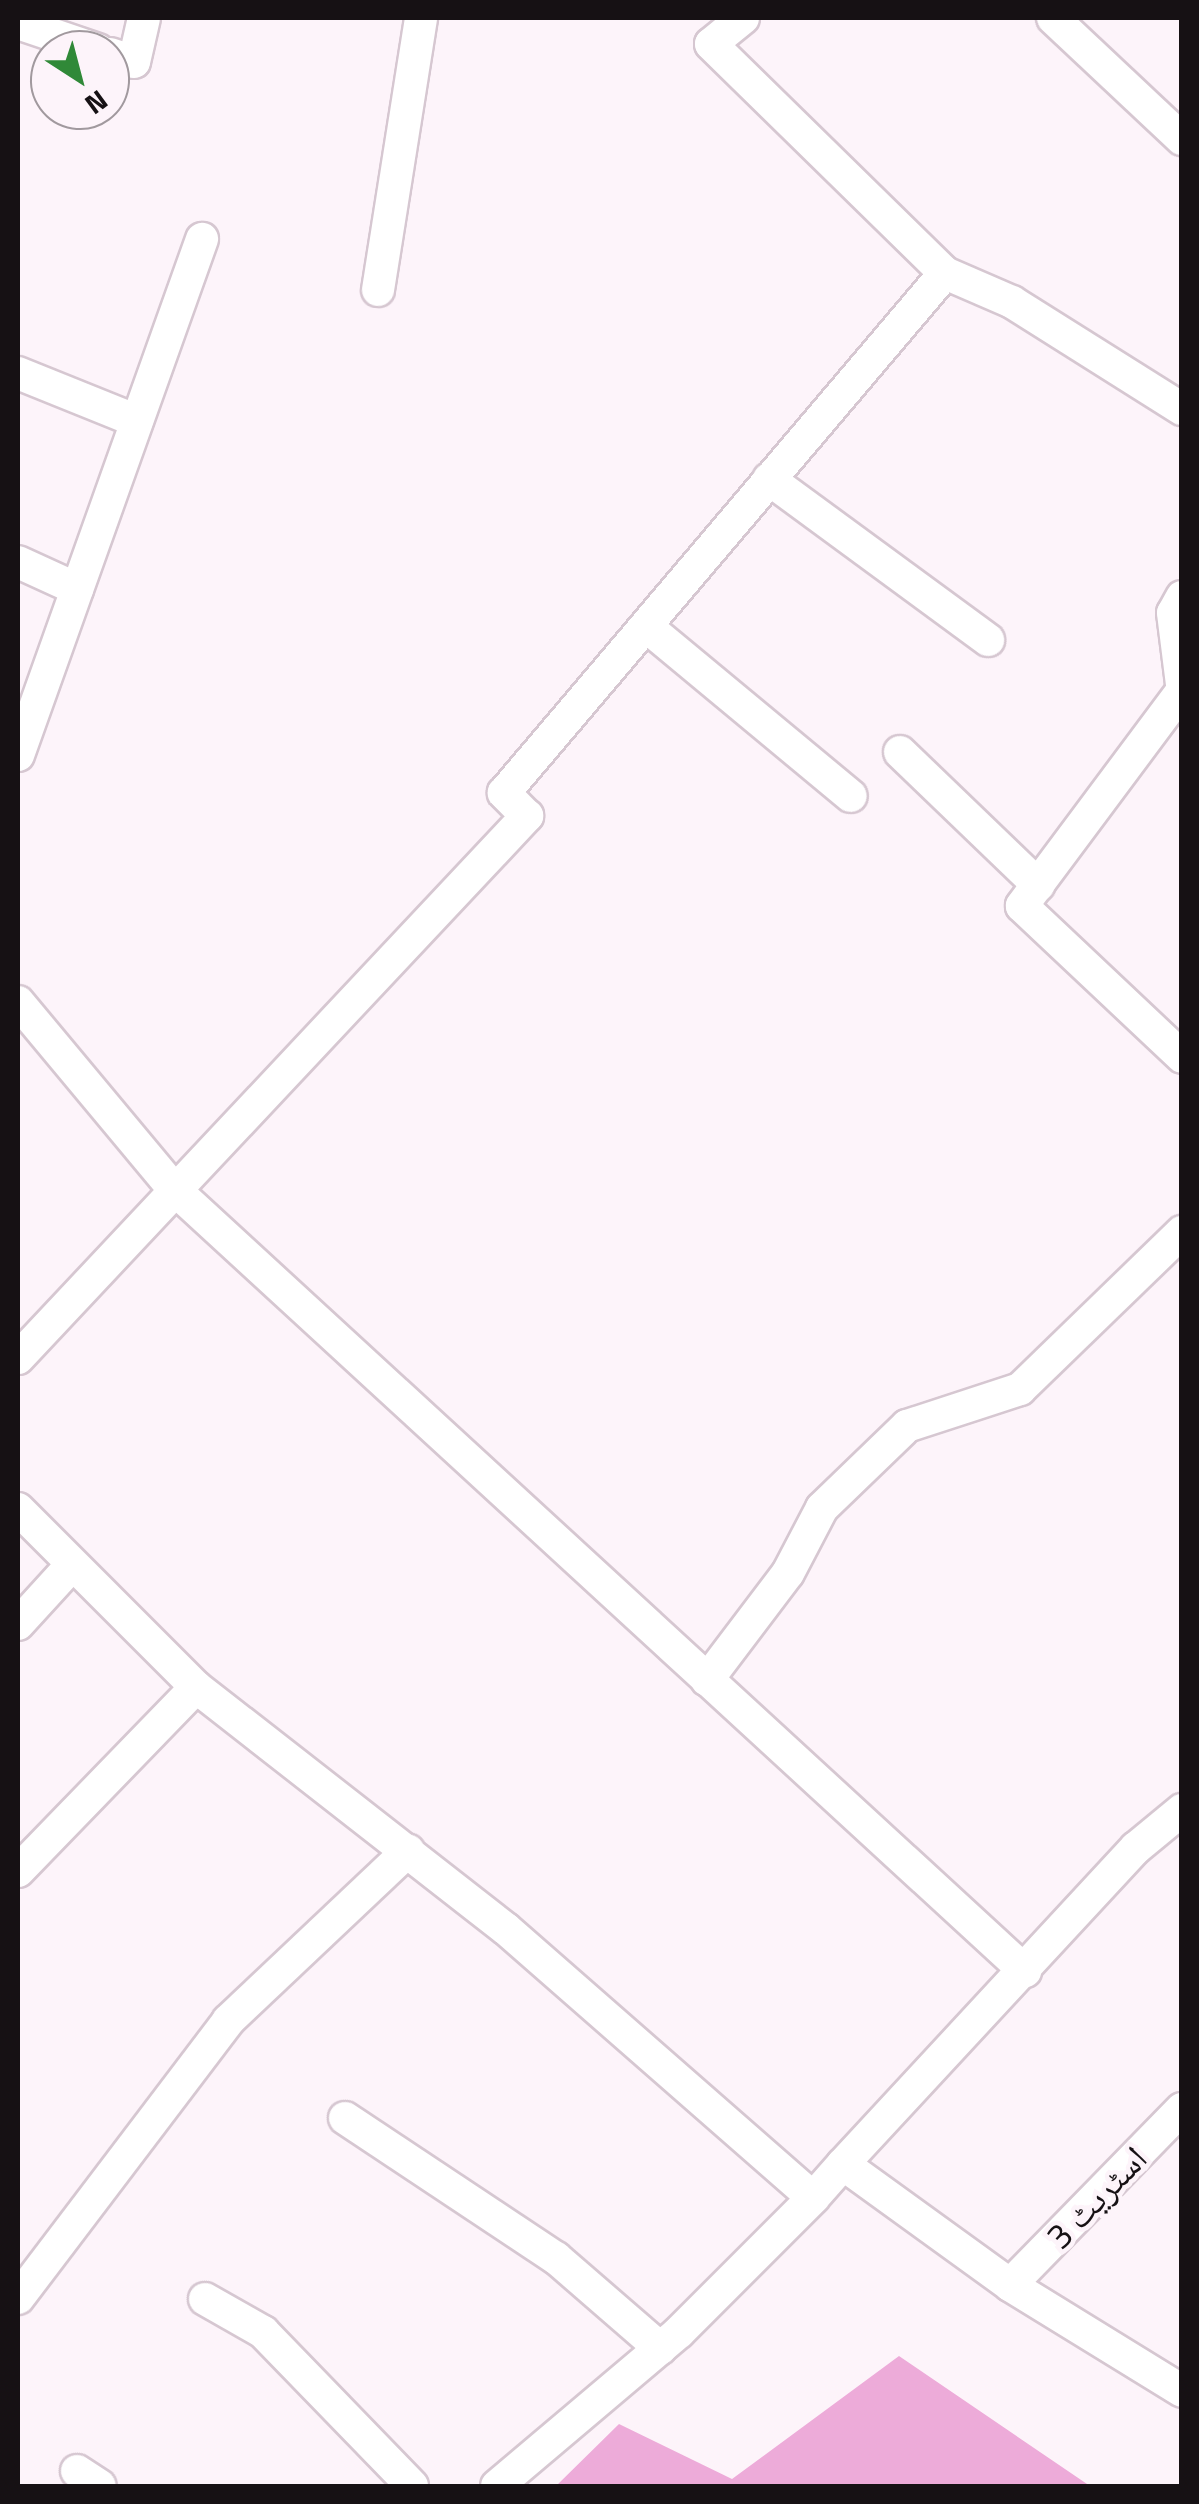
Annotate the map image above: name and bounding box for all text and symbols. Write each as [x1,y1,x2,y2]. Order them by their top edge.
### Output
north arrow [30,30,130,130]
text: N [76,80,117,126]
street label: اسٹریٹ 3 [1037,2137,1155,2257]

